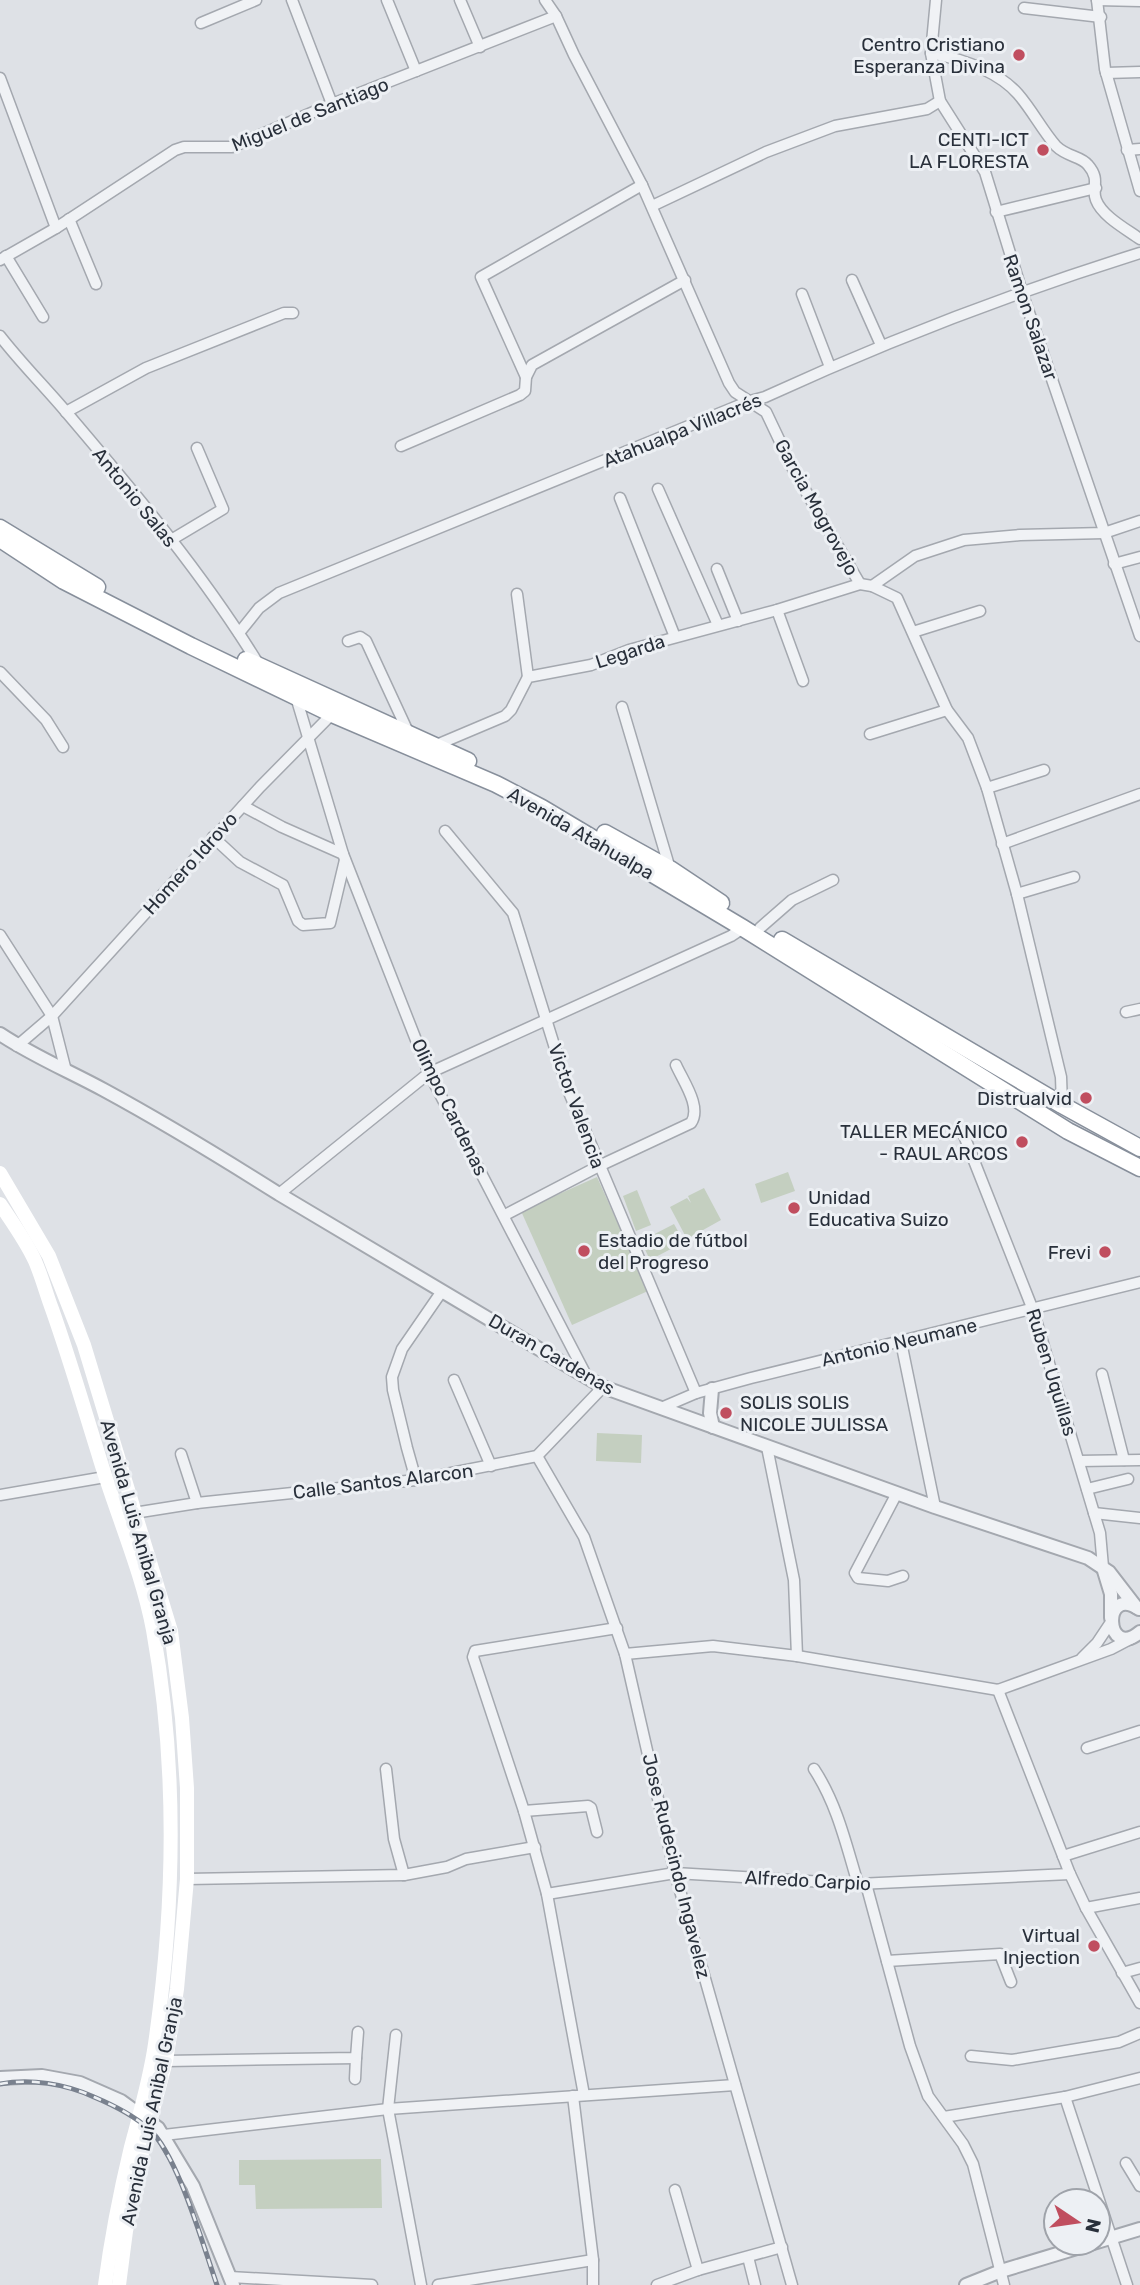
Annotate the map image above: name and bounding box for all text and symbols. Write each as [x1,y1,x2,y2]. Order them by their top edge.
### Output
place label: Centro Cristiano Esperanza Divina [853,33,1005,78]
marker: Centro Cristiano Esperanza Divina [1011,47,1027,63]
street label: Miguel de Santiago [228,72,392,156]
place label: CENTI-ICT LA FLORESTA [909,128,1029,173]
marker: CENTI-ICT LA FLORESTA [1035,142,1051,158]
street label: Ramon Salazar [998,251,1063,384]
street label: Atahualpa Villacrés [600,388,765,473]
street label: Garcia Mogrovejo [770,435,864,579]
street label: Antonio Salas [88,443,182,552]
street label: Legarda [592,629,668,674]
street label: Avenida Atahualpa [504,782,658,885]
street label: Homero Idrovo [138,807,242,919]
street label: Olimpo Cardenas [406,1035,493,1180]
street label: Victor Valencia [543,1041,610,1172]
place label: Distrualvid [977,1087,1072,1110]
marker: Distrualvid [1078,1090,1094,1106]
place label: TALLER MECÁNICO - RAUL ARCOS [840,1120,1008,1165]
marker: TALLER MECÁNICO - RAUL ARCOS [1014,1134,1030,1150]
place label: Unidad Educativa Suizo [808,1186,949,1231]
marker: Unidad Educativa Suizo [786,1200,802,1216]
place label: Estadio de fútbol del Progreso [598,1229,748,1274]
place label: Frevi [1048,1241,1091,1264]
marker: Estadio de fútbol del Progreso [576,1243,592,1259]
marker: Frevi [1097,1244,1113,1260]
street label: Ruben Uquillas [1021,1306,1082,1439]
street label: Duran Cardenas [484,1309,619,1400]
street label: Antonio Neumane [819,1313,979,1372]
place label: SOLIS SOLIS NICOLE JULISSA [740,1391,888,1436]
marker: SOLIS SOLIS NICOLE JULISSA [718,1405,734,1421]
street label: Avenida Luis Anibal Granja [95,1417,182,1647]
street label: Calle Santos Alarcon [292,1459,474,1504]
street label: Jose Rudecindo Ingavelez [637,1751,716,1981]
street label: Alfredo Carpio [744,1866,872,1895]
place label: Virtual Injection [1003,1924,1080,1969]
marker: Virtual Injection [1086,1938,1102,1954]
street label: Avenida Luis Anibal Granja [116,1995,187,2227]
north arrow [1042,2187,1112,2257]
text: N [1080,2216,1106,2235]

